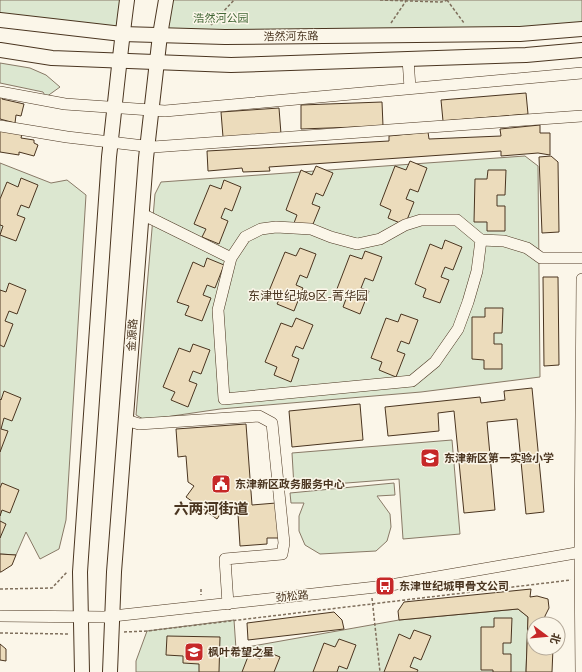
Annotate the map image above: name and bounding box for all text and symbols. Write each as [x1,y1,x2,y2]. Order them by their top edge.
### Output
park label: 浩然河公园 [194,12,249,24]
street label: 浩然河东路 [263,30,319,42]
district label: 东津世纪城9区-菁华园 [248,289,368,303]
street label: 金源路 [125,318,139,352]
school or university icon: 东津新区第一实验小学 [419,447,441,469]
place label: 东津新区第一实验小学 [444,452,554,464]
public building icon: 东津新区政务服务中心 [210,473,232,495]
place label: 东津新区政务服务中心 [235,478,345,490]
district label: 六两河街道 [173,500,249,517]
bus stop icon: 东津世纪城甲骨文公司 [374,575,396,597]
place label: 东津世纪城甲骨文公司 [399,580,509,592]
street label: 劲松路 [275,588,309,604]
north arrow [526,616,566,656]
text: 北 [548,632,563,646]
school or university icon: 枫叶希望之星 [183,641,205,663]
place label: 枫叶希望之星 [208,646,274,658]

